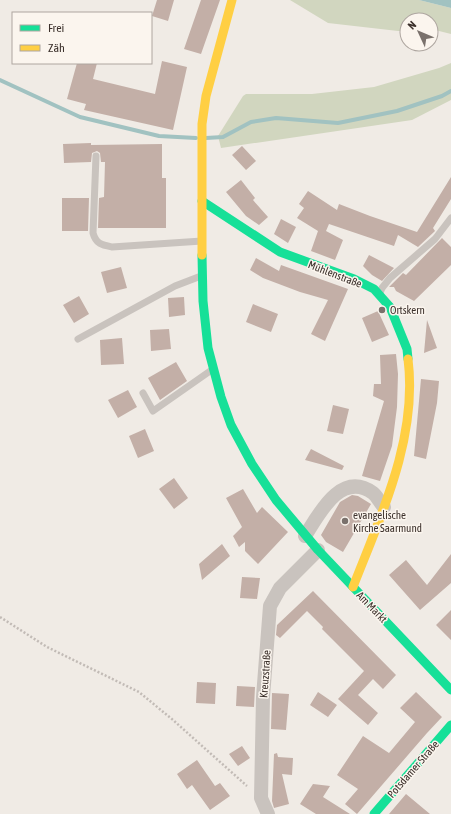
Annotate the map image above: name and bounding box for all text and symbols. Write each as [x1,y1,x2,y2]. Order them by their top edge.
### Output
legend [12,12,152,64]
north arrow [399,12,439,52]
text: N [405,19,418,32]
text: Frei [48,21,64,35]
text: Zäh [48,41,65,55]
street label: Mühlenstraße [306,258,364,290]
place label: Ortskern [390,304,425,316]
marker: Ortskern [377,305,387,315]
place label: evangelische Kirche Saarmund [353,509,422,534]
marker: evangelische Kirche Saarmund [340,516,350,526]
street label: Am Markt [354,589,390,625]
street label: Kreuzstraße [257,650,273,698]
street label: Potsdamer Straße [385,738,441,800]

